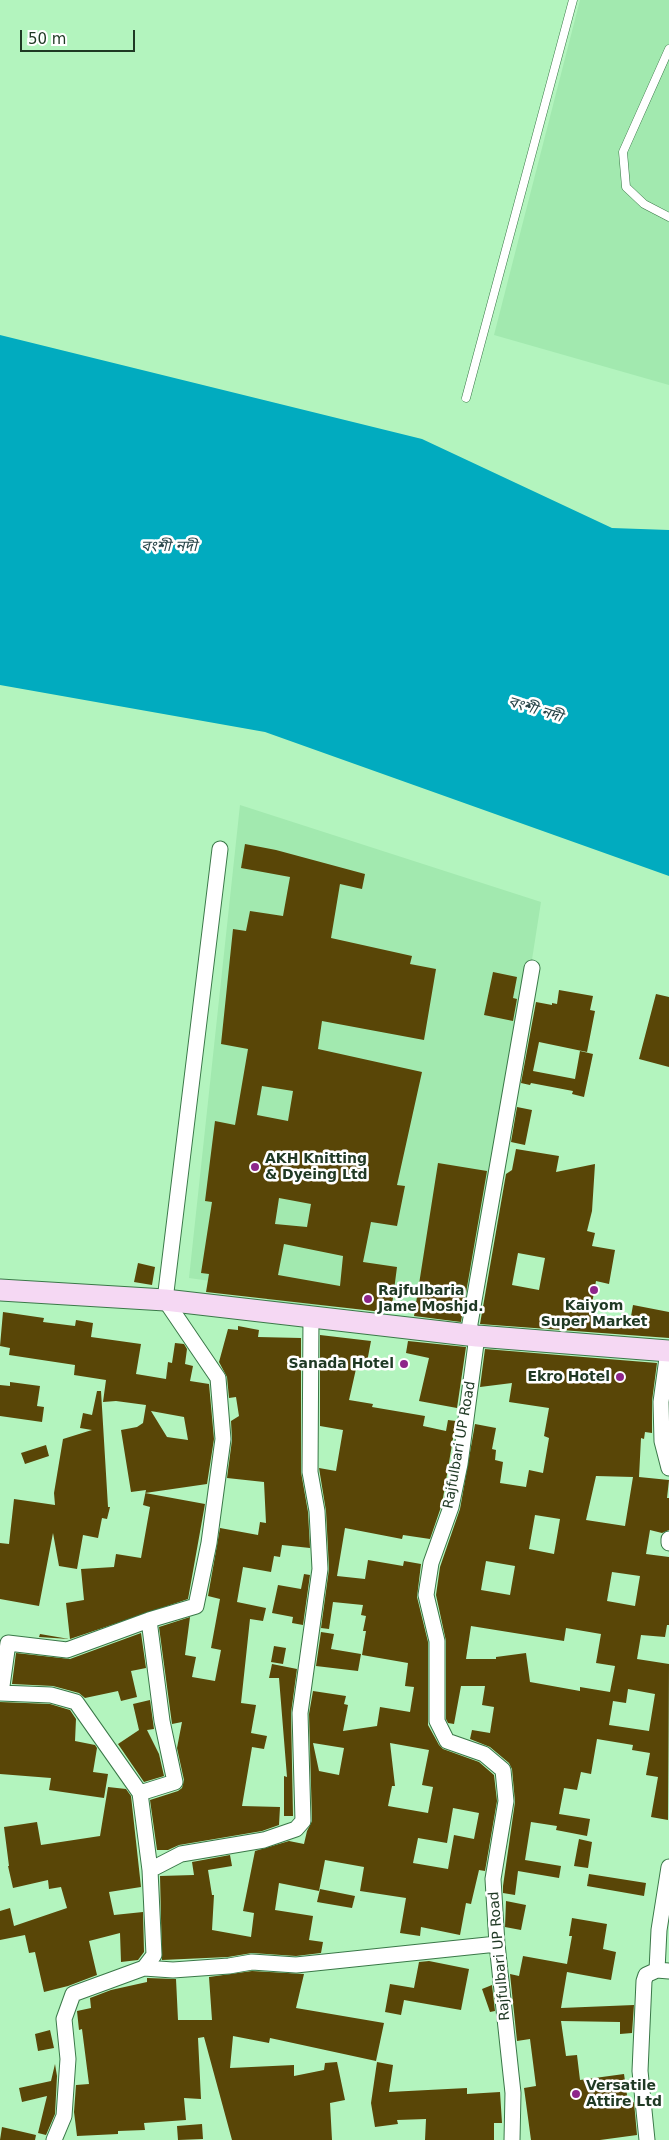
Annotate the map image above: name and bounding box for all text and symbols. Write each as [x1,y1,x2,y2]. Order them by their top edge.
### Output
scale bar [22,20,138,52]
text: 50 m [28,30,66,48]
water label: বংশী নদী [141,538,197,556]
water label: বংশী নদী [506,693,564,727]
place label: AKH Knitting & Dyeing Ltd [265,1151,368,1184]
marker: AKH Knitting & Dyeing Ltd [249,1161,261,1173]
place label: Rajfulbaria Jame Moshjd. [378,1283,484,1315]
marker: Kaiyom Super Market [588,1284,600,1296]
marker: Rajfulbaria Jame Moshjd. [362,1293,374,1305]
place label: Kaiyom Super Market [541,1298,647,1330]
place label: Sanada Hotel [288,1356,394,1372]
marker: Sanada Hotel [398,1358,410,1370]
place label: Ekro Hotel [527,1369,610,1385]
marker: Ekro Hotel [614,1371,626,1383]
street label: Rajfulbari UP Road [440,1380,480,1510]
street label: Rajfulbari UP Road [486,1891,514,2021]
place label: Versatile Attire Ltd [586,2078,662,2110]
marker: Versatile Attire Ltd [570,2088,582,2100]

